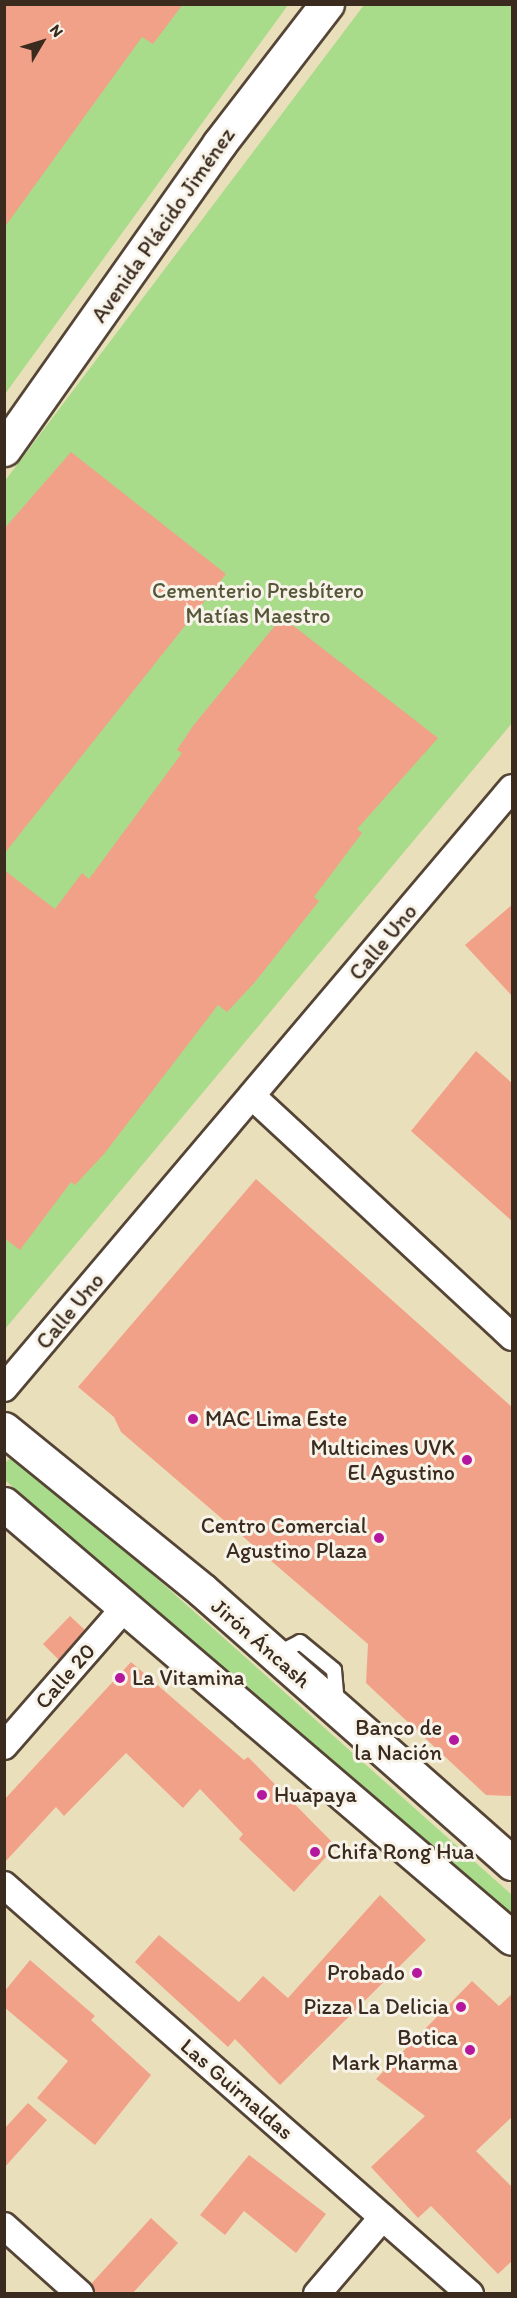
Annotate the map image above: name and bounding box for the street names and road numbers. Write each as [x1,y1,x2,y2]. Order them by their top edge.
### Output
street label: Avenida Plácido Jiménez [86,122,240,328]
street label: Calle Uno [343,898,423,986]
street label: Calle Uno [30,1267,110,1355]
street label: Jirón Áncash [206,1593,316,1693]
street label: Calle 20 [29,1638,101,1714]
street label: Las Guirnaldas [175,2033,299,2145]

